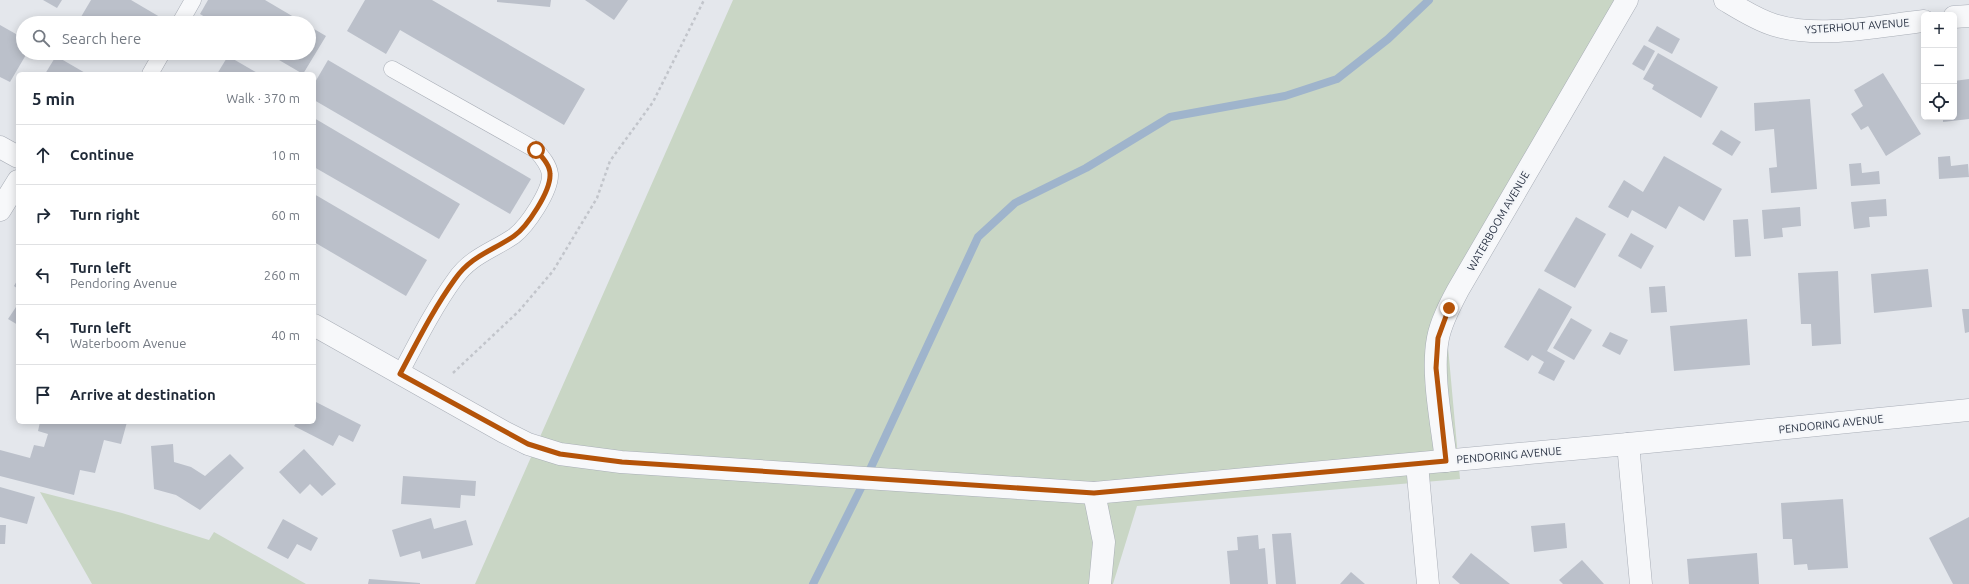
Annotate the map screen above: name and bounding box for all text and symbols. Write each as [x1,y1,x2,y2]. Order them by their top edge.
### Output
map controls [1921,12,1957,120]
button: + [1921,12,1957,48]
search box [16,16,316,60]
street label: YSTERHOUT AVENUE [1804,16,1910,36]
icon: search [30,27,52,49]
text: Search here [62,30,141,47]
button: − [1921,48,1957,84]
button: locate [1921,84,1957,120]
text: 5 min [32,89,75,108]
text: Walk · 370 m [226,91,300,105]
route start [527,141,545,159]
icon: ahead [32,144,54,166]
text: Continue [70,146,134,163]
text: 10 m [271,148,300,162]
street label: WATERBOOM AVENUE [1465,169,1531,273]
icon: right [32,204,54,226]
text: Turn right [70,206,140,223]
text: 60 m [271,208,300,222]
text: Turn left [70,259,131,276]
icon: left [32,264,54,286]
text: 260 m [264,268,300,282]
text: Pendoring Avenue [70,276,177,290]
route end [1440,299,1458,317]
text: Turn left [70,319,131,336]
icon: left [32,324,54,346]
text: 40 m [271,328,300,342]
text: Waterboom Avenue [70,336,186,350]
icon: arrive [32,384,54,406]
text: Arrive at destination [70,386,216,403]
street label: PENDORING AVENUE [1778,413,1884,435]
street label: PENDORING AVENUE [1456,444,1562,466]

